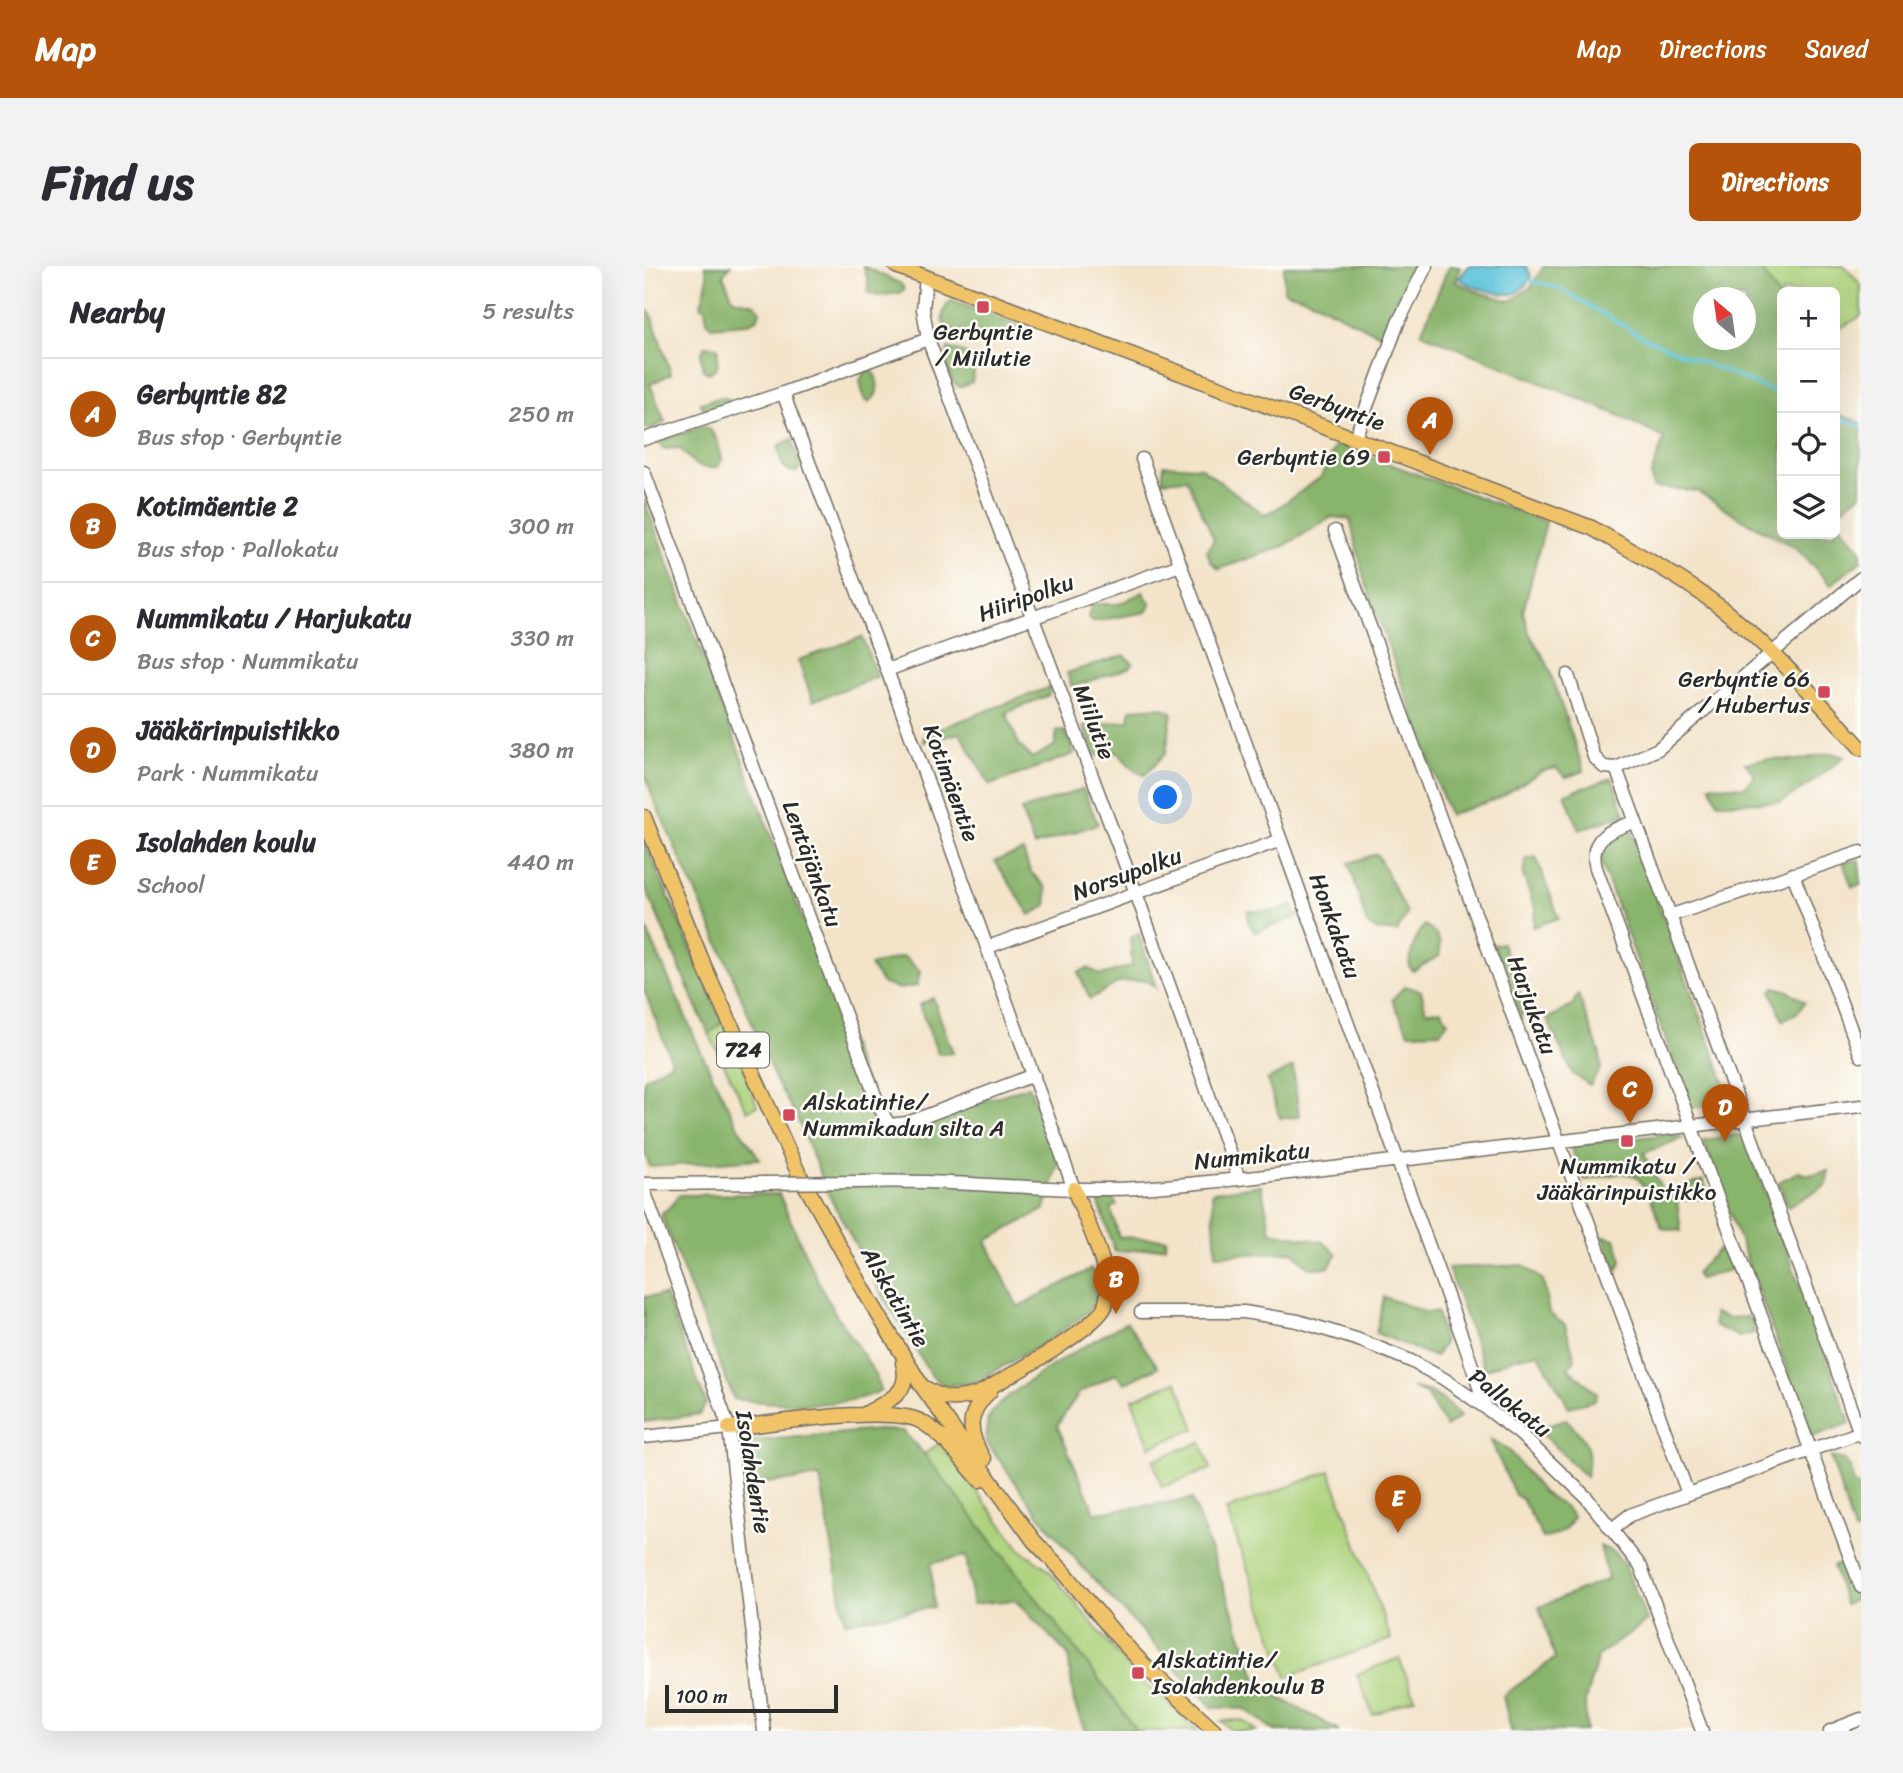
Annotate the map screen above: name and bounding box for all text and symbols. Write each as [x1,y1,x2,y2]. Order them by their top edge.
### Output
text: Map [35,20,96,78]
text: Map [1577,28,1621,70]
text: Directions [1659,28,1767,70]
text: Saved [1805,28,1868,70]
text: Find us [42,139,194,226]
button: Directions [1689,143,1861,221]
text: Nearby [70,285,165,339]
north arrow [1693,287,1756,350]
map controls [1777,287,1840,539]
button: + [1777,287,1840,350]
text: 5 results [483,291,574,332]
marker: Gerbyntie / Miilutie [975,299,991,315]
place label: Gerbyntie / Miilutie [933,312,1033,379]
button: − [1777,350,1840,413]
text: Gerbyntie 82 [137,371,287,417]
street label: Gerbyntie [1283,371,1391,443]
text: A [85,394,101,435]
text: 250 m [508,394,574,435]
pin: A [1407,397,1453,455]
button: locate [1777,413,1840,476]
text: Bus stop · Gerbyntie [137,417,342,458]
place label: Gerbyntie 69 [1237,437,1370,478]
marker: Gerbyntie 69 [1376,449,1392,465]
button: layers [1777,476,1840,539]
text: Kotimäentie 2 [137,483,298,529]
text: B [86,506,100,547]
text: 300 m [509,506,574,547]
text: Bus stop · Pallokatu [137,529,339,570]
street label: Hiiripolku [972,561,1080,634]
text: Nummikatu / Harjukatu [137,595,411,641]
text: C [86,618,100,659]
text: 330 m [511,618,574,659]
text: Bus stop · Nummikatu [137,641,358,682]
place label: Gerbyntie 66 / Hubertus [1678,659,1810,726]
street label: Miilutie [1061,678,1127,766]
marker: Gerbyntie 66 / Hubertus [1816,684,1832,700]
text: Jääkärinpuistikko [137,707,339,753]
street label: Kotimäentie [911,718,991,848]
text: D [86,730,100,771]
text: 380 m [509,730,574,771]
text: Park · Nummikatu [137,753,318,794]
your location [1148,780,1182,814]
street label: Lentäjänkatu [770,795,854,934]
text: Isolahden koulu [137,819,316,865]
street label: Norsupolku [1066,835,1188,913]
text: E [87,842,99,883]
text: 440 m [507,842,574,883]
text: School [137,865,205,906]
street label: Honkakatu [1297,867,1373,985]
street label: Harjukatu [1495,949,1569,1061]
road number: 724 [717,1032,769,1068]
pin: C [1607,1066,1653,1124]
place label: Alskatintie/ Nummikadun silta A [802,1082,1005,1149]
pin: D [1702,1084,1748,1142]
marker: Alskatintie/ Nummikadun silta A [781,1107,797,1123]
street label: Nummikatu [1192,1129,1313,1182]
marker: Nummikatu / Jääkärinpuistikko [1619,1133,1635,1149]
place label: Nummikatu / Jääkärinpuistikko [1536,1146,1717,1213]
street label: Alskatintie [849,1237,941,1356]
pin: B [1093,1256,1139,1314]
street label: Pallokatu [1459,1357,1561,1449]
street label: Isolahdentie [723,1406,783,1537]
pin: E [1375,1475,1421,1533]
place label: Alskatintie/ Isolahdenkoulu B [1151,1640,1325,1707]
marker: Alskatintie/ Isolahdenkoulu B [1130,1665,1146,1681]
text: 100 m [676,1680,728,1713]
scale bar [665,1682,838,1714]

